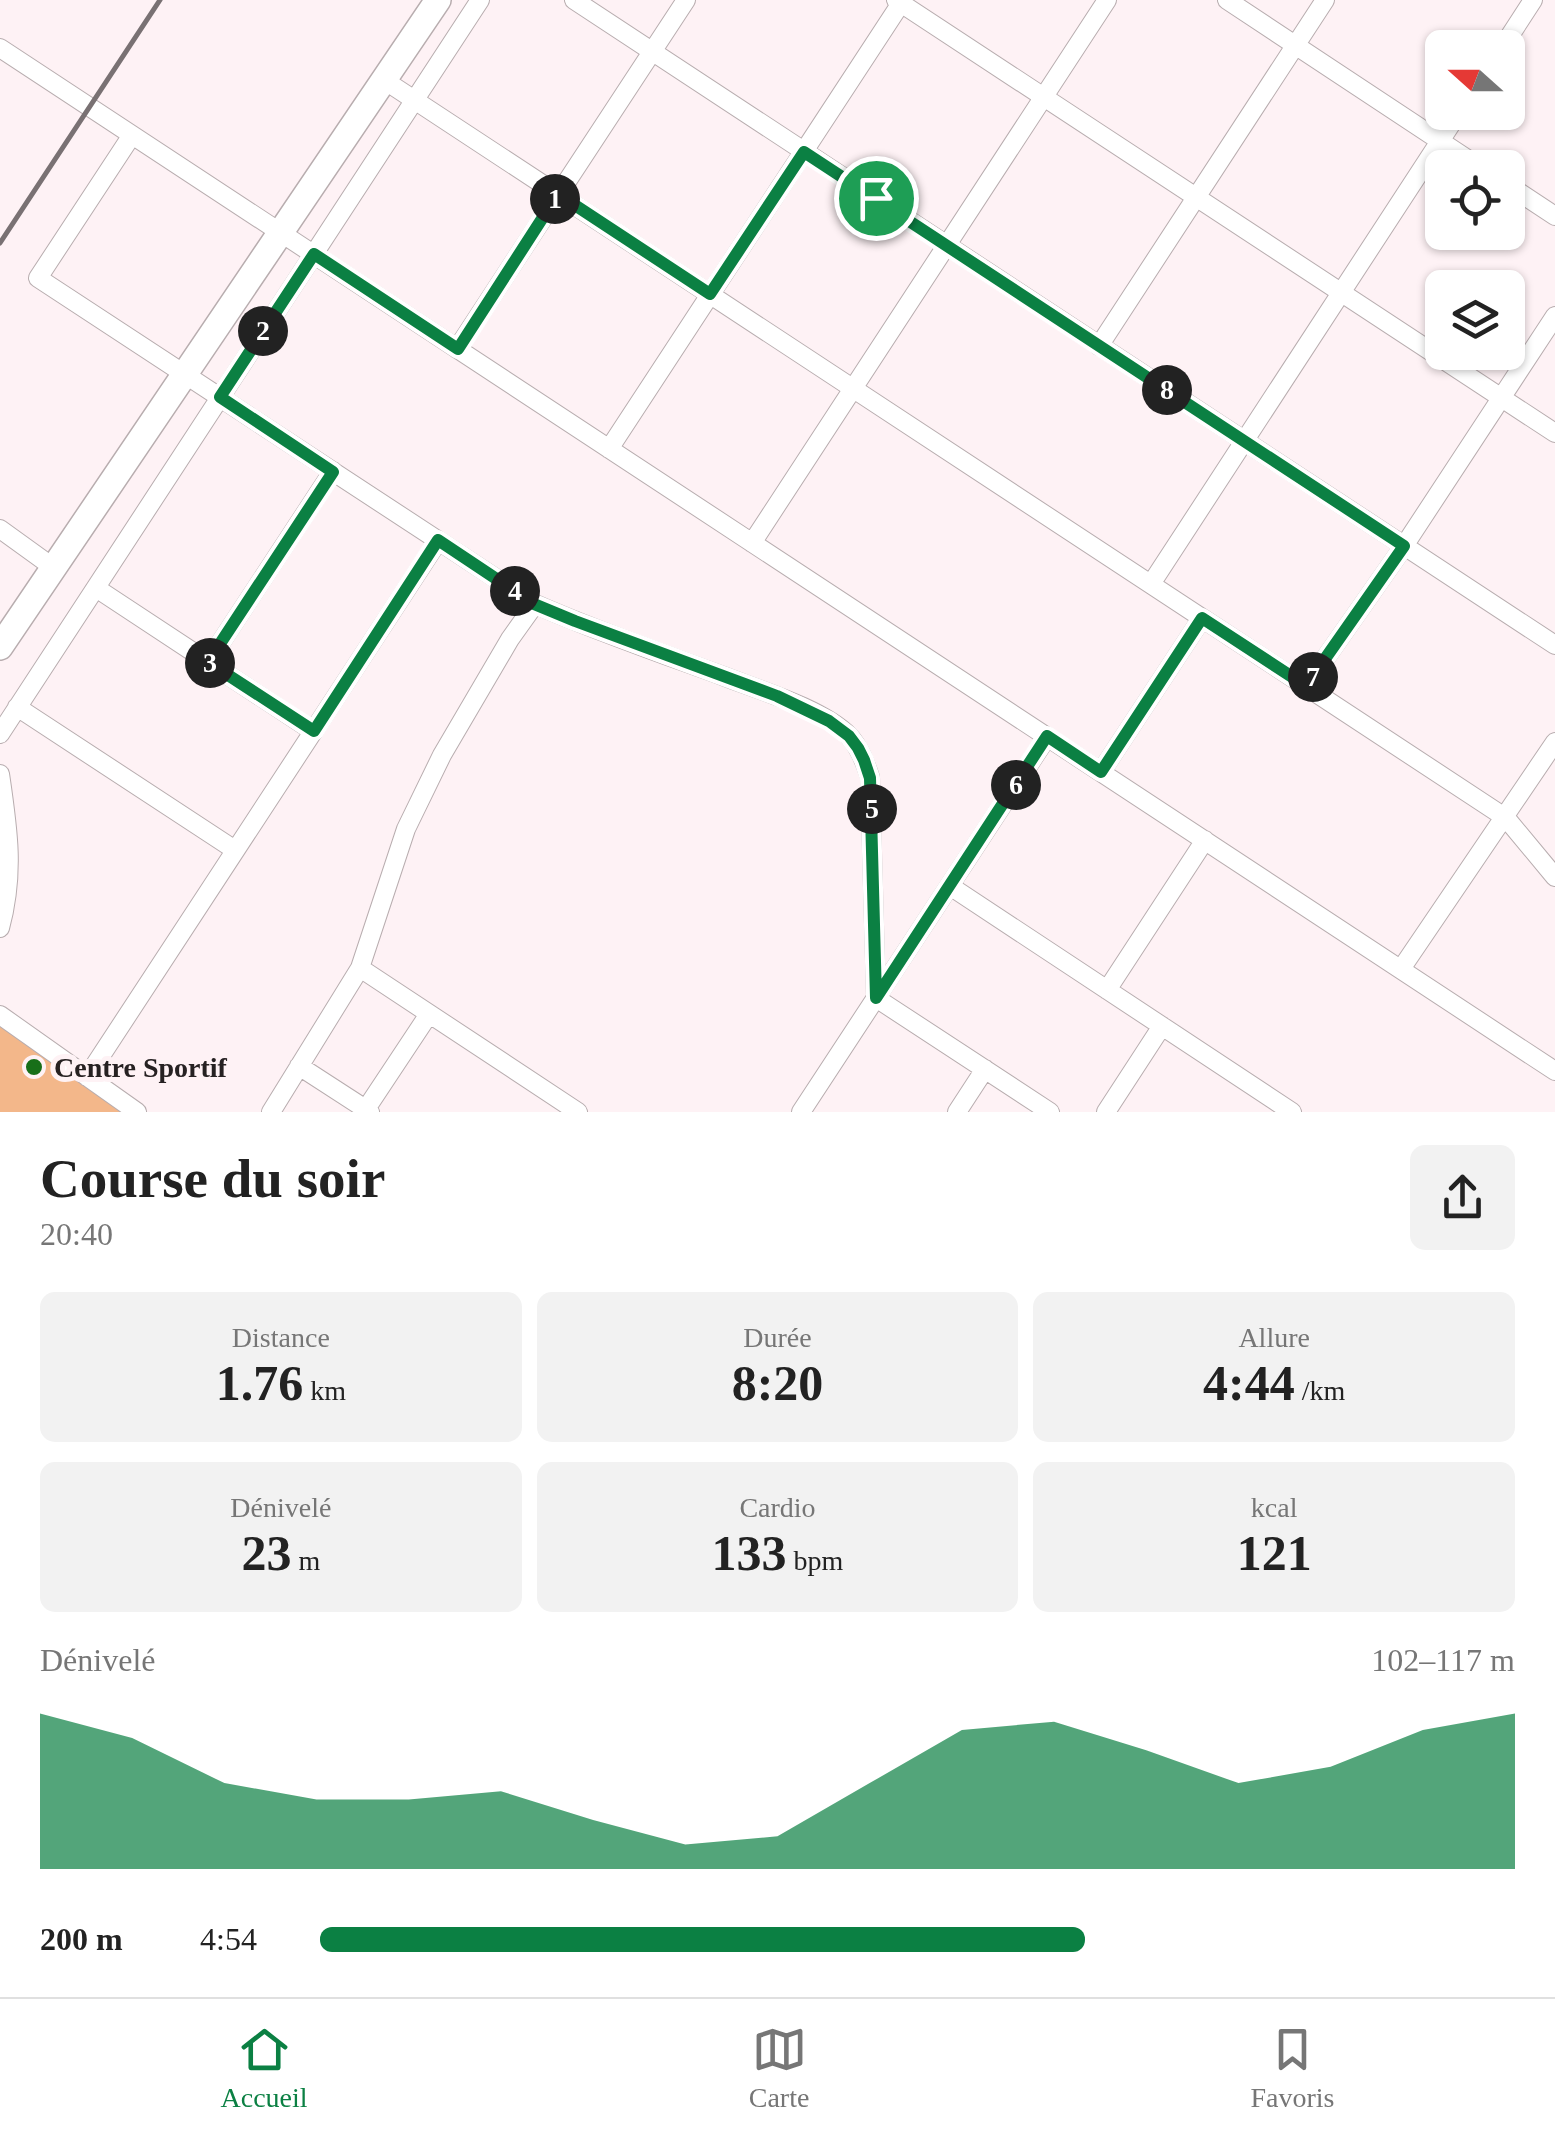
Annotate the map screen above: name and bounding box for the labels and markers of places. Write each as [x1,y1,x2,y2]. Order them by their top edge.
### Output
pin [834,156,919,241]
pin: 1 [530,174,580,224]
pin: 2 [238,306,288,356]
pin: 8 [1142,365,1192,415]
pin: 4 [490,566,540,616]
pin: 3 [185,638,235,688]
pin: 7 [1288,652,1338,702]
pin: 6 [991,760,1041,810]
pin: 5 [847,784,897,834]
place label: Centre Sportif [54,1052,228,1083]
marker: Centre Sportif [23,1056,45,1078]

